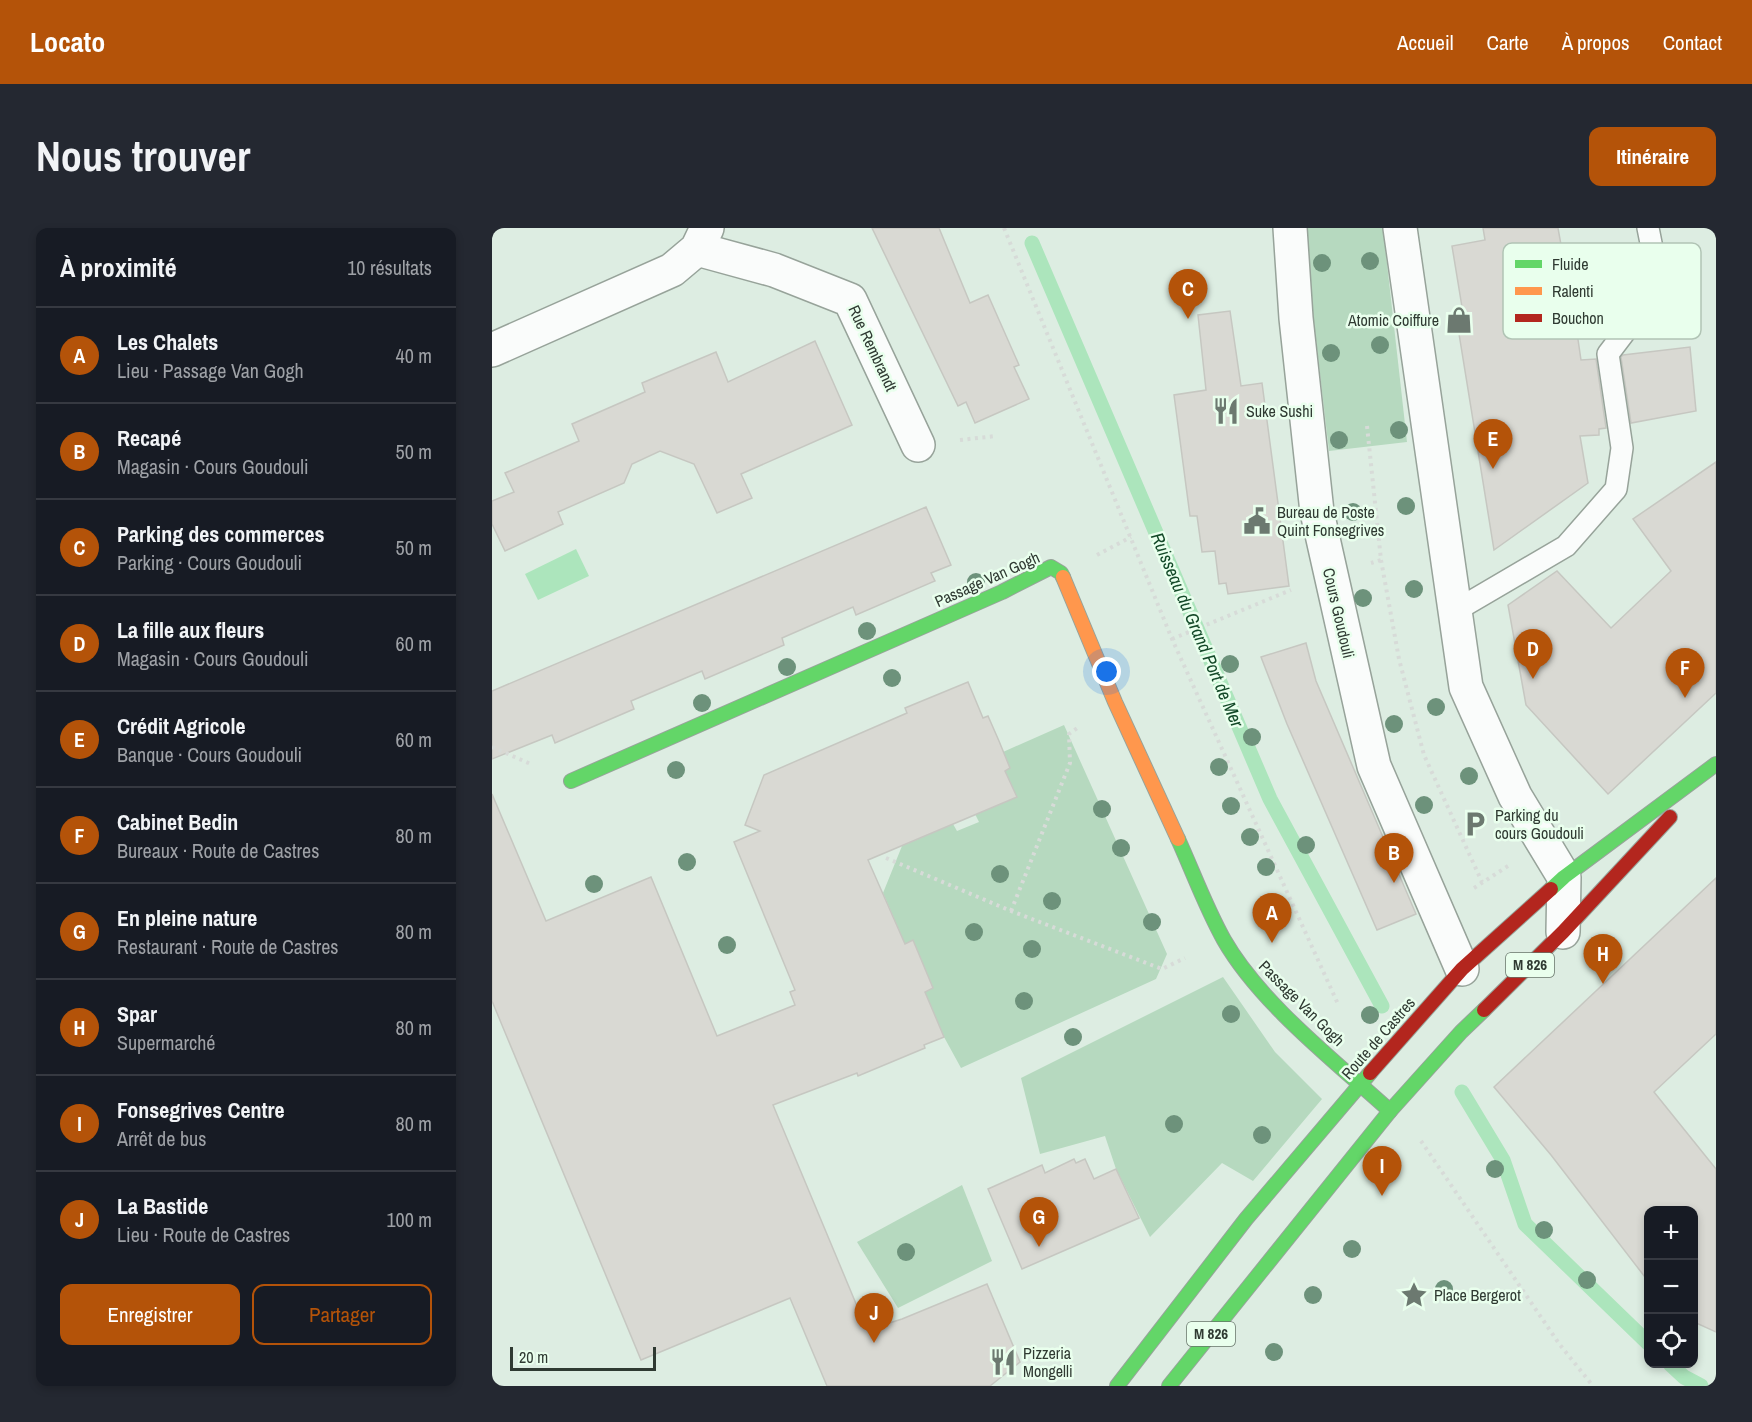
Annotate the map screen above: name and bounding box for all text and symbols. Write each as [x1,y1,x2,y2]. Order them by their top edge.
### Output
text: Locato [30,23,105,61]
text: Accueil [1397,28,1454,57]
text: Carte [1487,28,1529,57]
text: À propos [1562,28,1630,57]
text: Contact [1663,28,1722,57]
button: Itinéraire [1589,127,1716,186]
text: Nous trouver [36,128,250,184]
legend [1503,243,1701,339]
text: À proximité [60,250,177,285]
text: Fluide [1552,253,1588,275]
text: 10 résultats [347,254,432,281]
pin: C [1168,270,1208,319]
text: Ralenti [1552,280,1594,302]
street label: Rue Rembrandt [843,301,903,395]
shop icon: Atomic Coiffure [1444,305,1474,335]
text: Bouchon [1552,307,1604,329]
place label: Atomic Coiffure [1347,309,1439,331]
text: Les Chalets [117,327,218,357]
text: A [74,342,85,369]
text: 40 m [396,342,432,369]
text: Lieu · Passage Van Gogh [117,357,304,384]
restaurant icon: Suke Sushi [1211,396,1241,426]
place label: Suke Sushi [1246,400,1313,422]
pin: E [1474,420,1512,469]
text: Recapé [117,423,181,453]
text: B [74,438,85,465]
text: 50 m [396,438,432,465]
text: Magasin · Cours Goudouli [117,453,308,480]
place label: Bureau de Poste Quint Fonsegrives [1277,501,1384,541]
public building icon: Bureau de Poste Quint Fonsegrives [1242,506,1272,536]
text: Parking des commerces [117,519,325,549]
water label: Ruisseau du Grand Port de Mer [1145,529,1250,732]
text: C [74,534,85,561]
text: 50 m [396,534,432,561]
street label: Passage Van Gogh [931,546,1043,612]
text: Parking · Cours Goudouli [117,549,302,576]
street label: Cours Goudouli [1318,566,1360,660]
text: La fille aux fleurs [117,615,264,645]
text: D [74,630,85,657]
text: 60 m [396,630,432,657]
pin: D [1514,630,1552,679]
text: Magasin · Cours Goudouli [117,645,308,672]
pin: F [1666,648,1704,698]
your location [1092,657,1121,686]
text: Crédit Agricole [117,711,246,741]
text: E [74,726,85,753]
text: 60 m [396,726,432,753]
text: Banque · Cours Goudouli [117,741,302,768]
place label: Parking du cours Goudouli [1495,804,1584,844]
text: Cabinet Bedin [117,807,238,837]
parking icon: Parking du cours Goudouli [1460,809,1490,839]
text: F [74,822,85,849]
text: 80 m [396,822,432,849]
pin: B [1374,834,1414,883]
text: Bureaux · Route de Castres [117,837,319,864]
pin: A [1252,894,1292,943]
text: En pleine nature [117,903,257,933]
text: G [73,918,86,945]
text: 80 m [396,918,432,945]
text: Restaurant · Route de Castres [117,933,339,960]
pin: H [1584,934,1622,984]
road number: M 826 [1506,953,1554,977]
street label: Passage Van Gogh [1254,955,1350,1051]
street label: Route de Castres [1336,992,1420,1084]
text: Spar [117,999,157,1029]
text: H [74,1014,85,1041]
text: 80 m [396,1014,432,1041]
text: Supermarché [117,1029,215,1056]
text: Fonsegrives Centre [117,1095,285,1125]
text: I [77,1110,82,1137]
text: 80 m [396,1110,432,1137]
text: Arrêt de bus [117,1125,206,1152]
pin: I [1362,1146,1402,1196]
text: La Bastide [117,1191,208,1221]
pin: G [1020,1198,1058,1247]
text: J [75,1206,84,1233]
text: 100 m [386,1206,432,1233]
map controls [1644,1206,1698,1368]
button: + [1644,1206,1698,1260]
text: Lieu · Route de Castres [117,1221,290,1248]
button: − [1644,1260,1698,1314]
place icon: Place Bergerot [1399,1280,1429,1310]
button: Enregistrer [60,1284,240,1345]
button: Partager [252,1284,432,1345]
place label: Place Bergerot [1434,1284,1521,1306]
pin: J [854,1294,893,1343]
button: locate [1644,1314,1698,1368]
road number: M 826 [1187,1322,1235,1346]
place label: Pizzeria Mongelli [1023,1342,1073,1382]
scale bar [510,1344,656,1372]
text: 20 m [519,1346,548,1368]
restaurant icon: Pizzeria Mongelli [988,1347,1018,1377]

